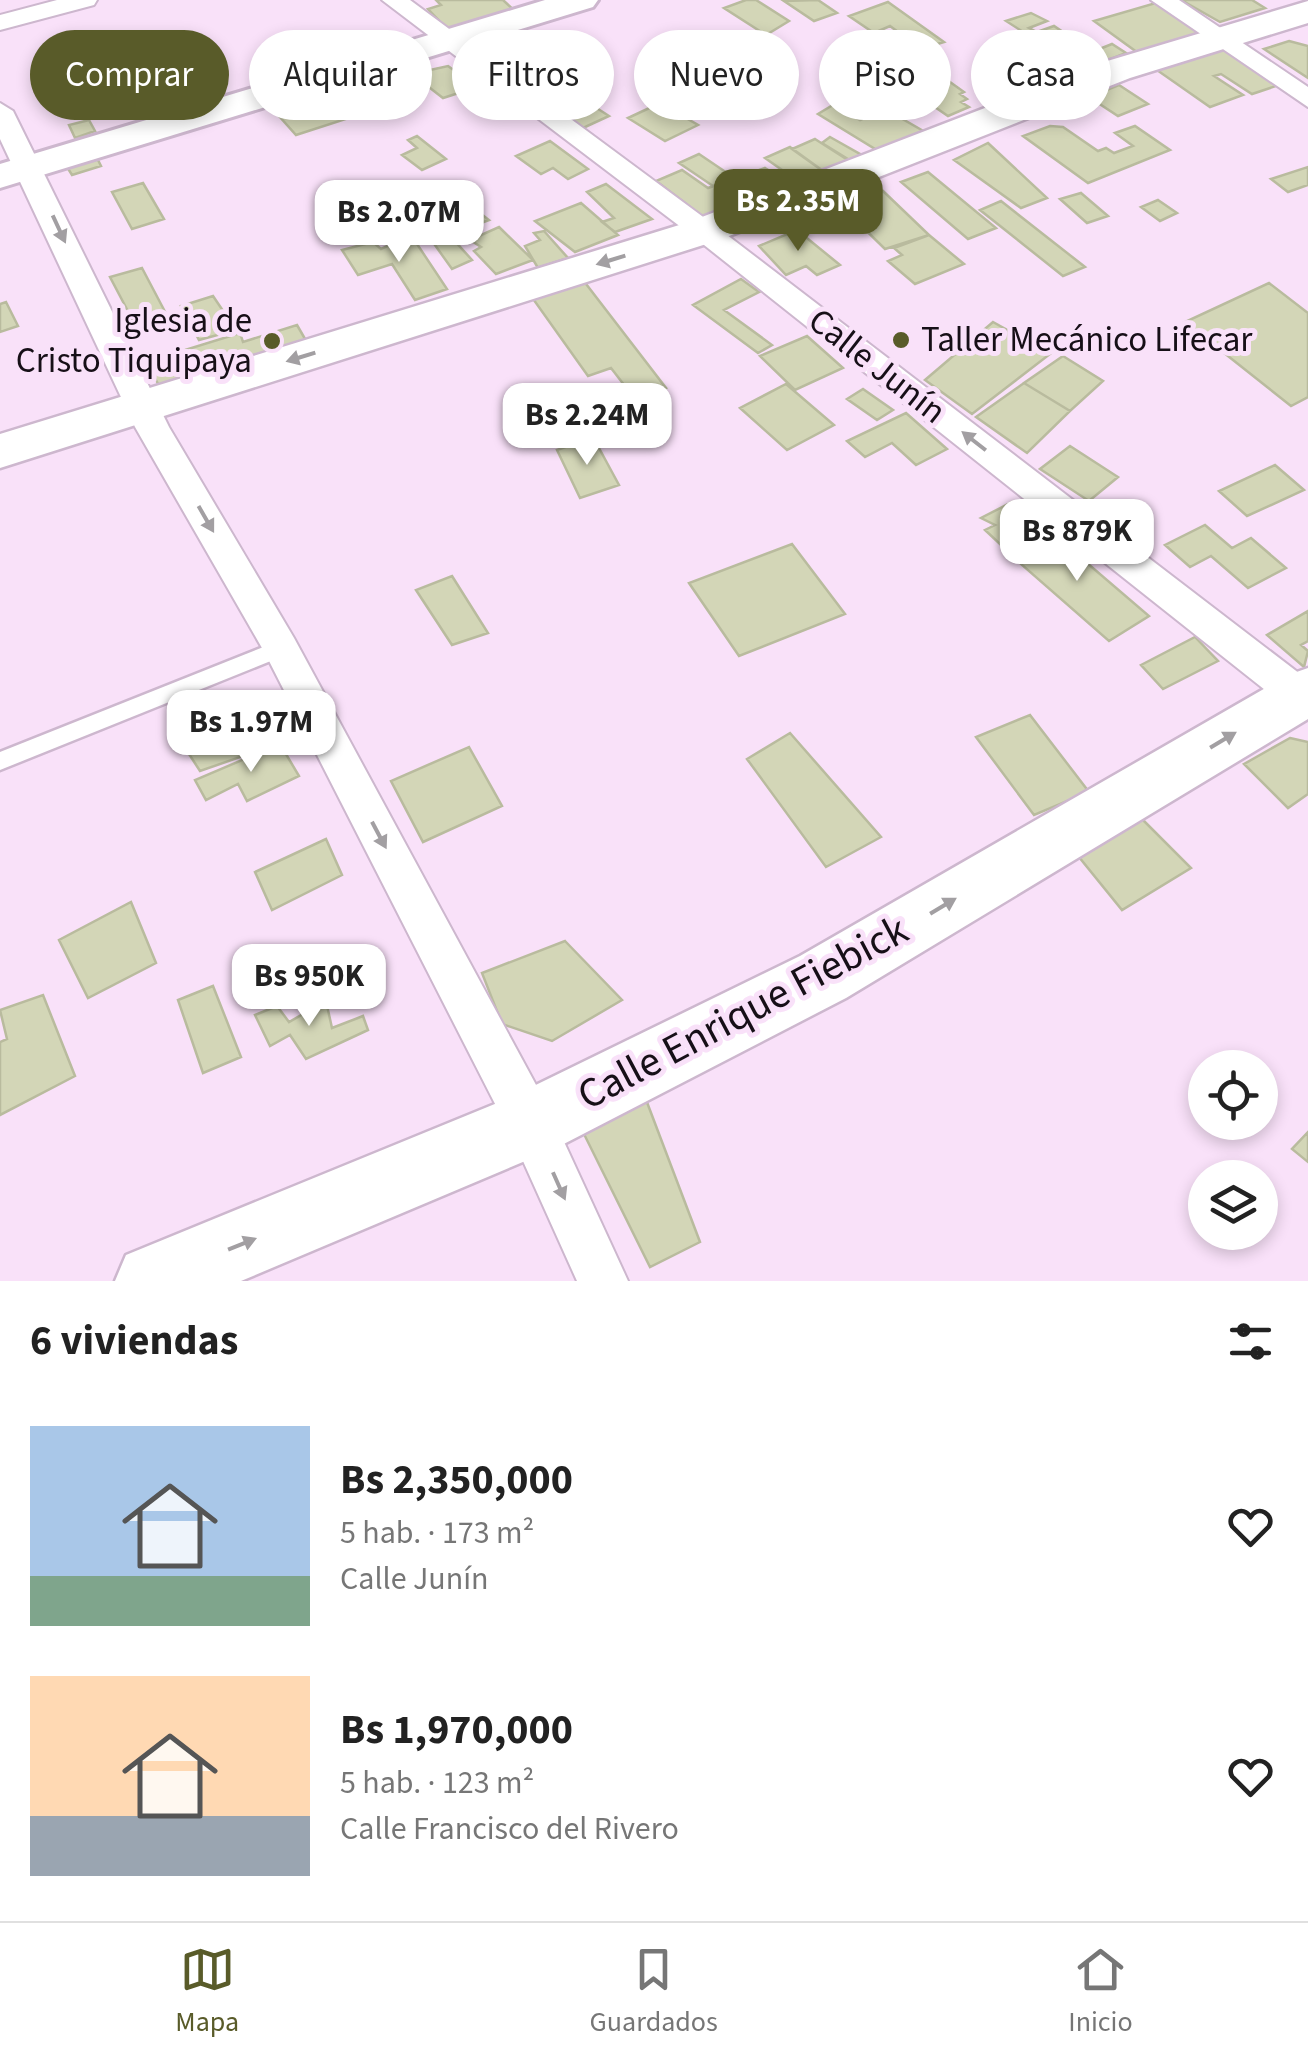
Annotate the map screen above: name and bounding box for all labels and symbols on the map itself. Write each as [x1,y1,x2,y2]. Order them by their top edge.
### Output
pin: Bs 2.35M [695,169,901,254]
pin: Bs 2.07M [296,180,502,265]
one-way arrow [51,215,68,244]
one-way arrow [596,254,626,269]
place label: Iglesia de Cristo Tiquipaya [16,296,252,386]
street label: Calle Junín [798,296,956,436]
place label: Taller Mecánico Lifecar [921,315,1253,365]
marker: Taller Mecánico Lifecar [890,329,912,351]
marker: Iglesia de Cristo Tiquipaya [261,330,283,352]
one-way arrow [285,350,316,365]
pin: Bs 2.24M [484,383,690,468]
one-way arrow [962,431,988,452]
pin: Bs 879K [985,499,1169,584]
one-way arrow [197,505,214,533]
pin: Bs 1.97M [148,690,354,775]
one-way arrow [1209,732,1237,749]
one-way arrow [370,820,387,849]
one-way arrow [929,898,957,915]
street label: Calle Enrique Fiebick [567,900,919,1126]
pin: Bs 950K [217,944,401,1029]
one-way arrow [551,1171,567,1201]
one-way arrow [227,1236,257,1252]

